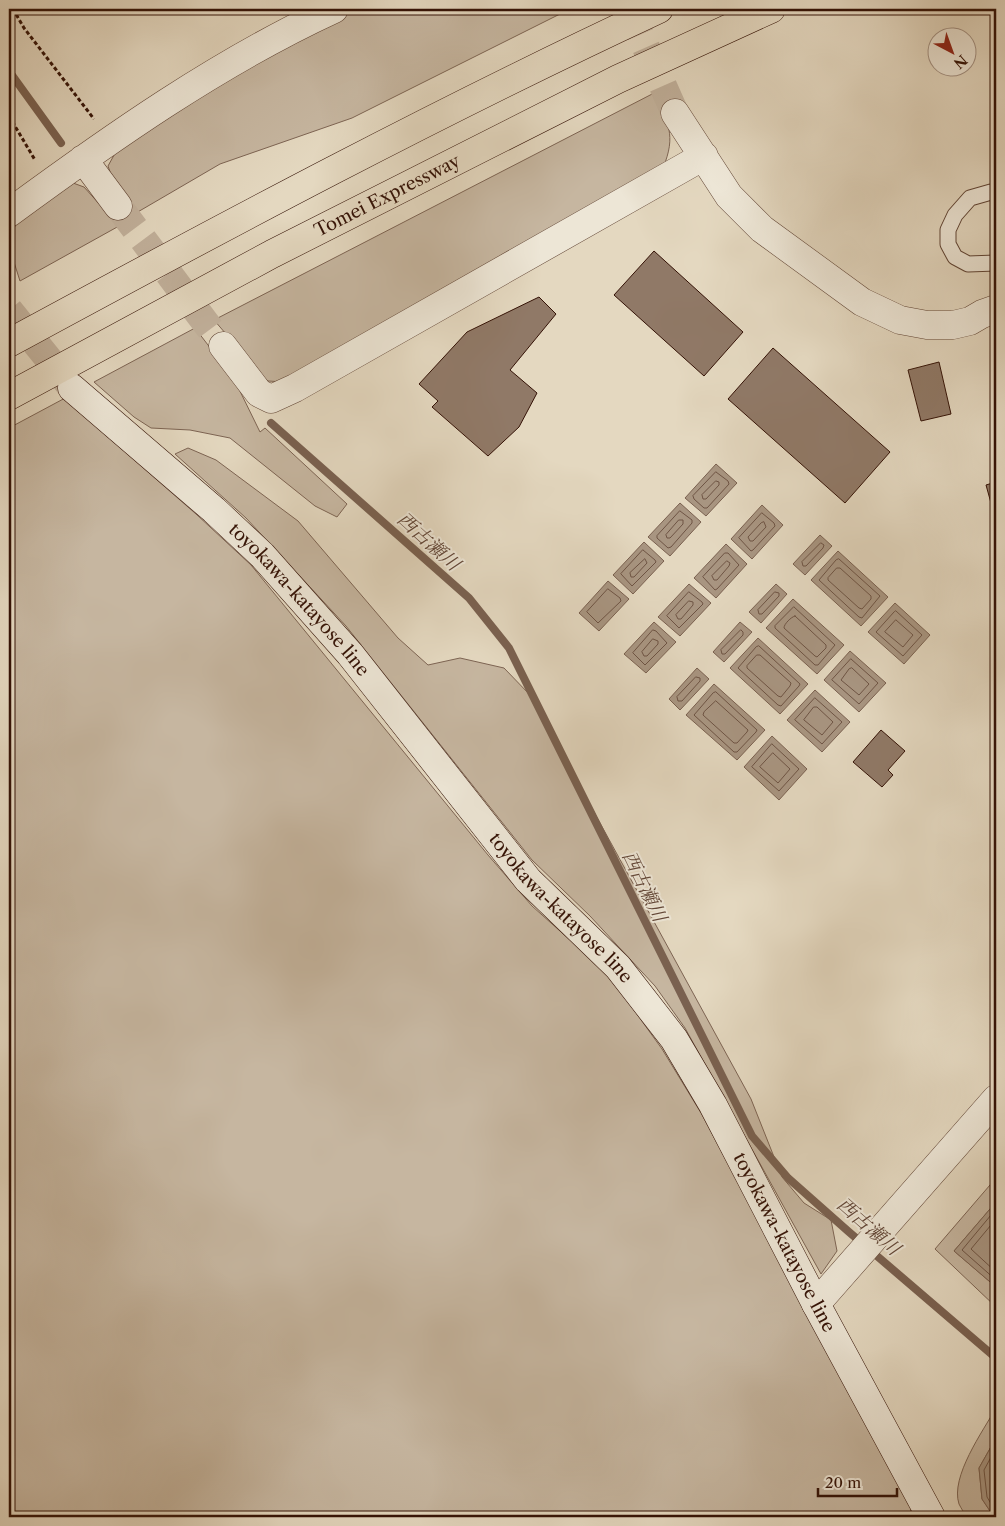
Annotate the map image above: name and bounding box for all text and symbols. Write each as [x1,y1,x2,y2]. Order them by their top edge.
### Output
north arrow [928,28,978,78]
text: N [950,51,971,73]
street label: Tomei Expressway [311,149,465,242]
water label: 西古瀬川 [393,507,466,577]
street label: toyokawa-katayose line [224,519,374,681]
street label: toyokawa-katayose line [484,829,637,987]
water label: 西古瀬川 [618,847,672,927]
street label: toyokawa-katayose line [729,1149,840,1336]
water label: 西古瀬川 [832,1193,906,1261]
scale bar [818,1466,896,1498]
text: 20 m [825,1473,861,1492]

